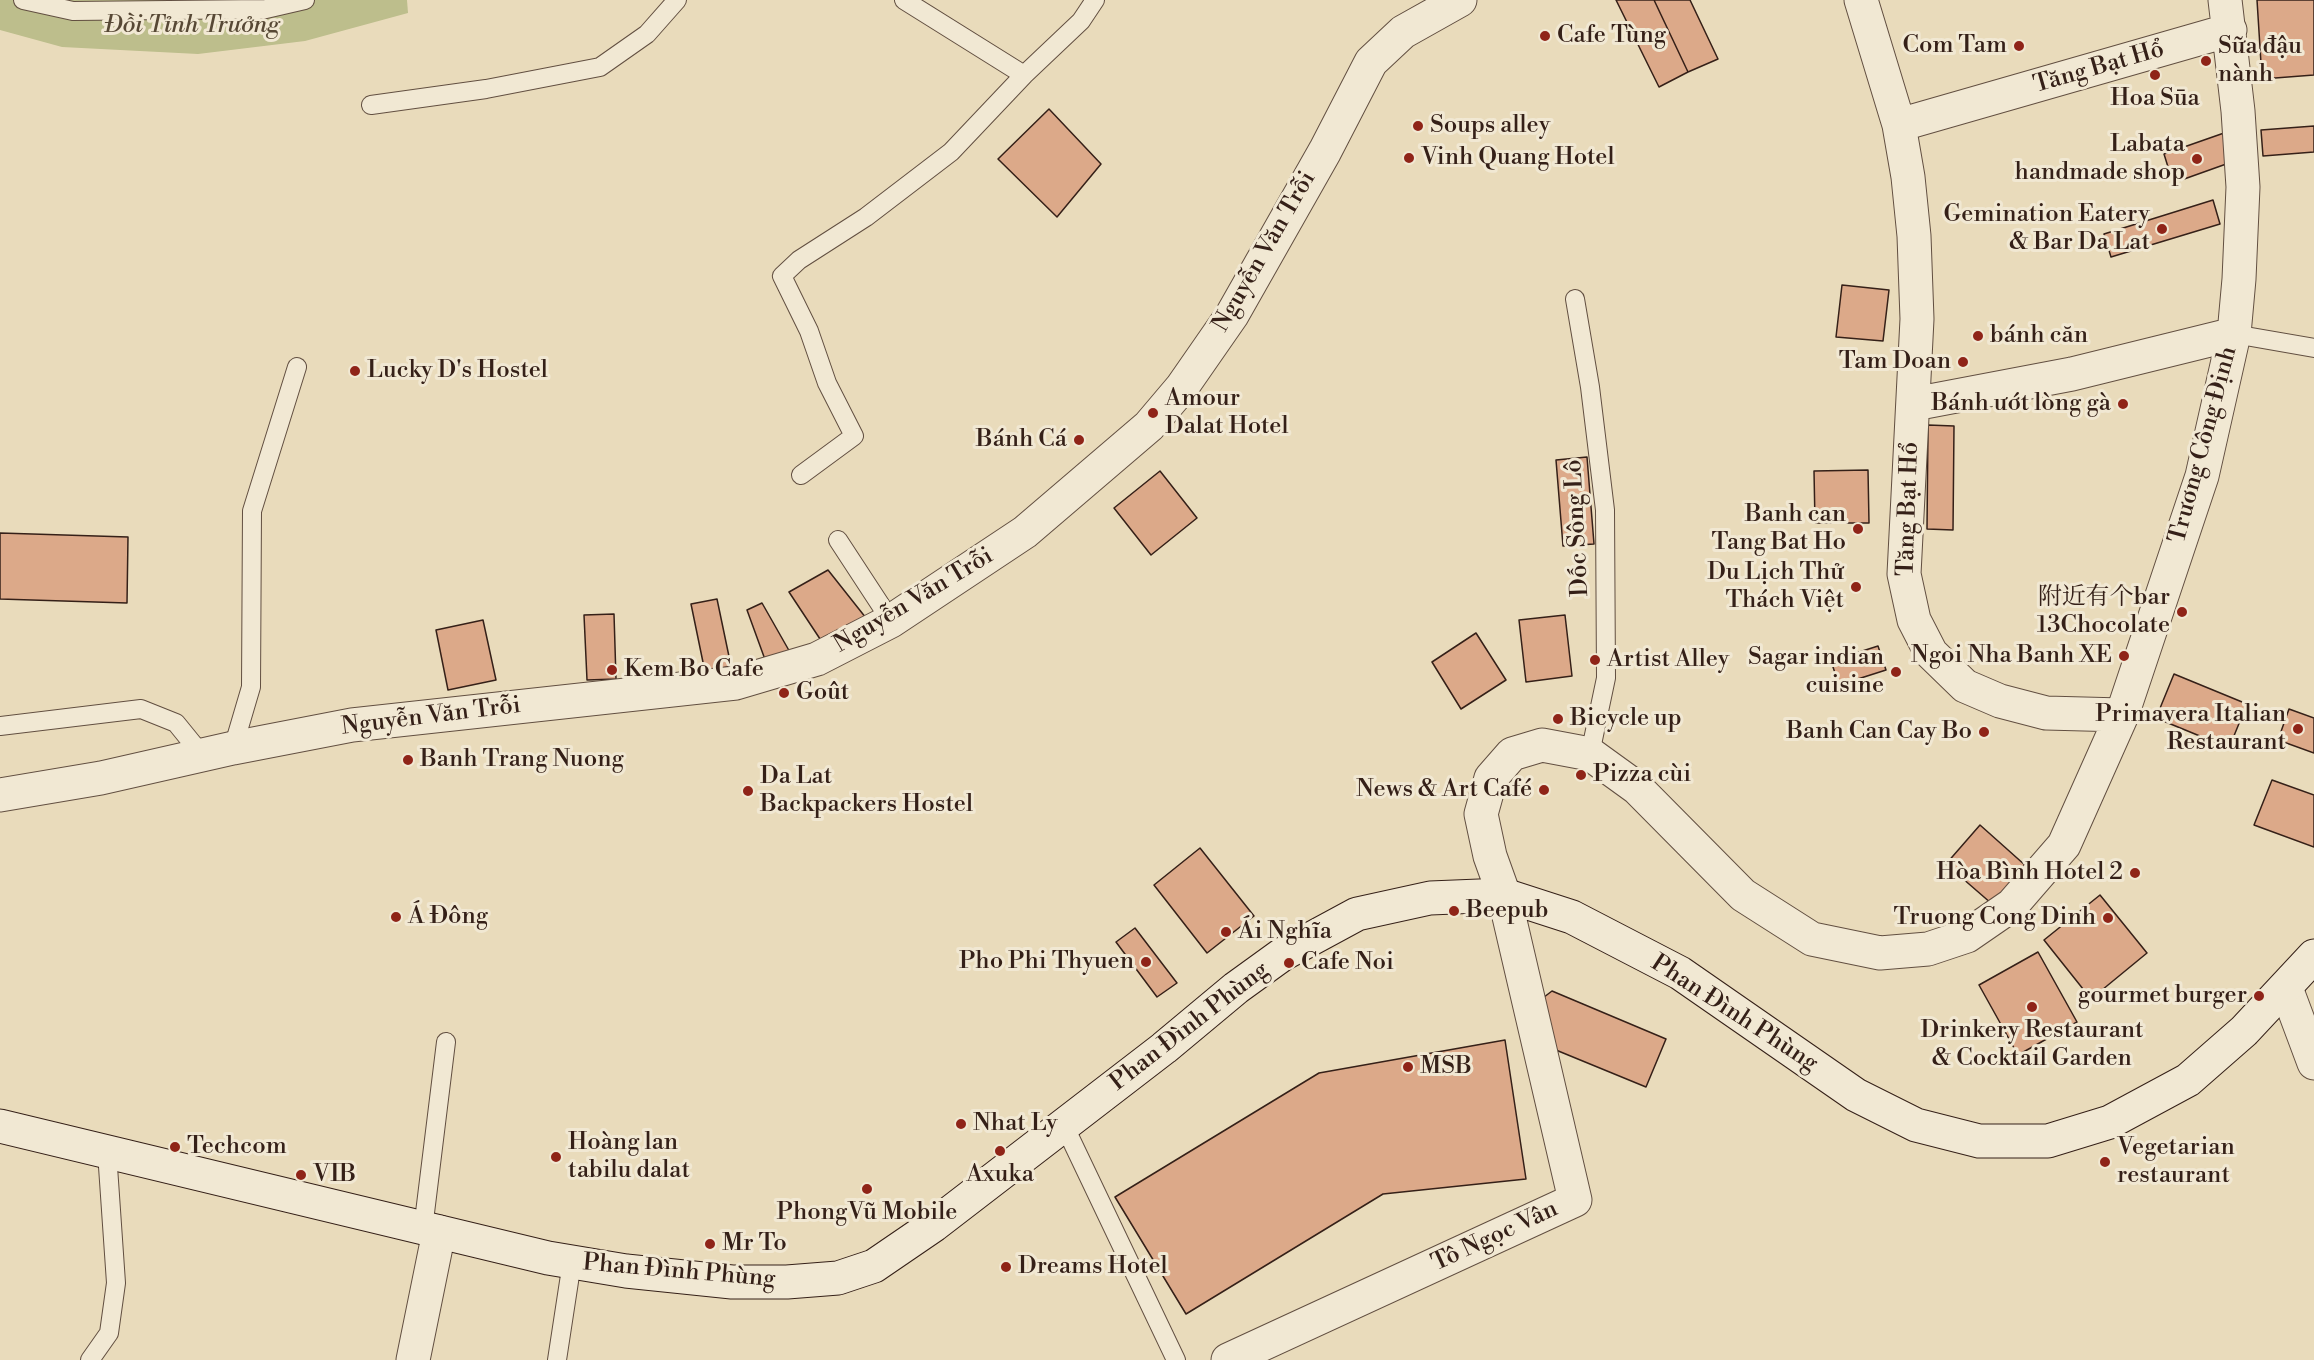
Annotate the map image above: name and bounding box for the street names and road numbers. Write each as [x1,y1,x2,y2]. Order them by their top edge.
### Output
street label: Tăng Bạt Hổ [2030,36,2168,100]
street label: Nguyễn Văn Trỗi [1207,167,1323,337]
street label: Trương Công Định [2164,343,2244,547]
street label: Tăng Bạt Hổ [1892,441,1926,577]
street label: Dốc Sông Lô [1560,459,1596,597]
street label: Nguyễn Văn Trỗi [829,542,999,660]
street label: Nguyễn Văn Trỗi [340,692,522,742]
street label: Phan Đình Phùng [1645,949,1823,1079]
street label: Phan Đình Phùng [1105,956,1275,1098]
street label: Tô Ngọc Vân [1427,1195,1563,1279]
street label: Phan Đình Phùng [581,1249,777,1295]

